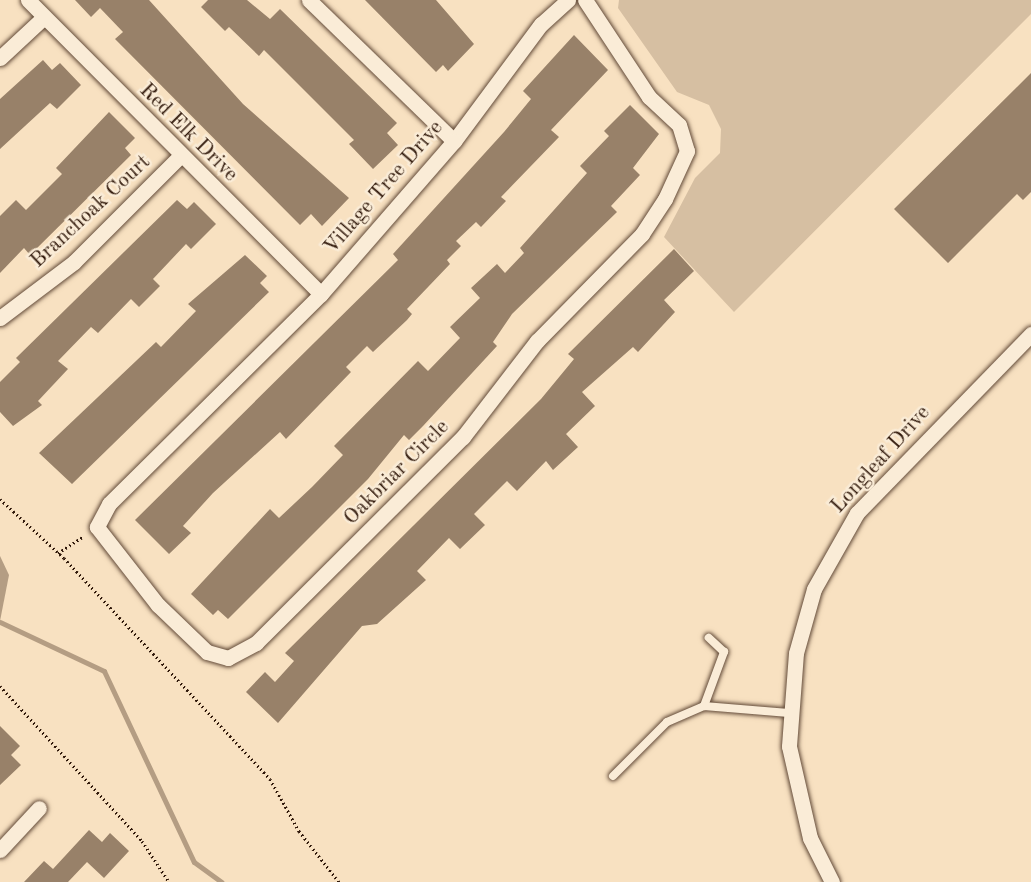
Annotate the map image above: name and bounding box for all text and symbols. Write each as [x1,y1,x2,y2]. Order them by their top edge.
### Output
street label: Red Elk Drive [134,79,242,187]
street label: Village Tree Drive [319,116,449,260]
street label: Branchoak Court [26,150,156,274]
street label: Longleaf Drive [826,401,936,519]
street label: Oakbriar Circle [339,415,455,531]

